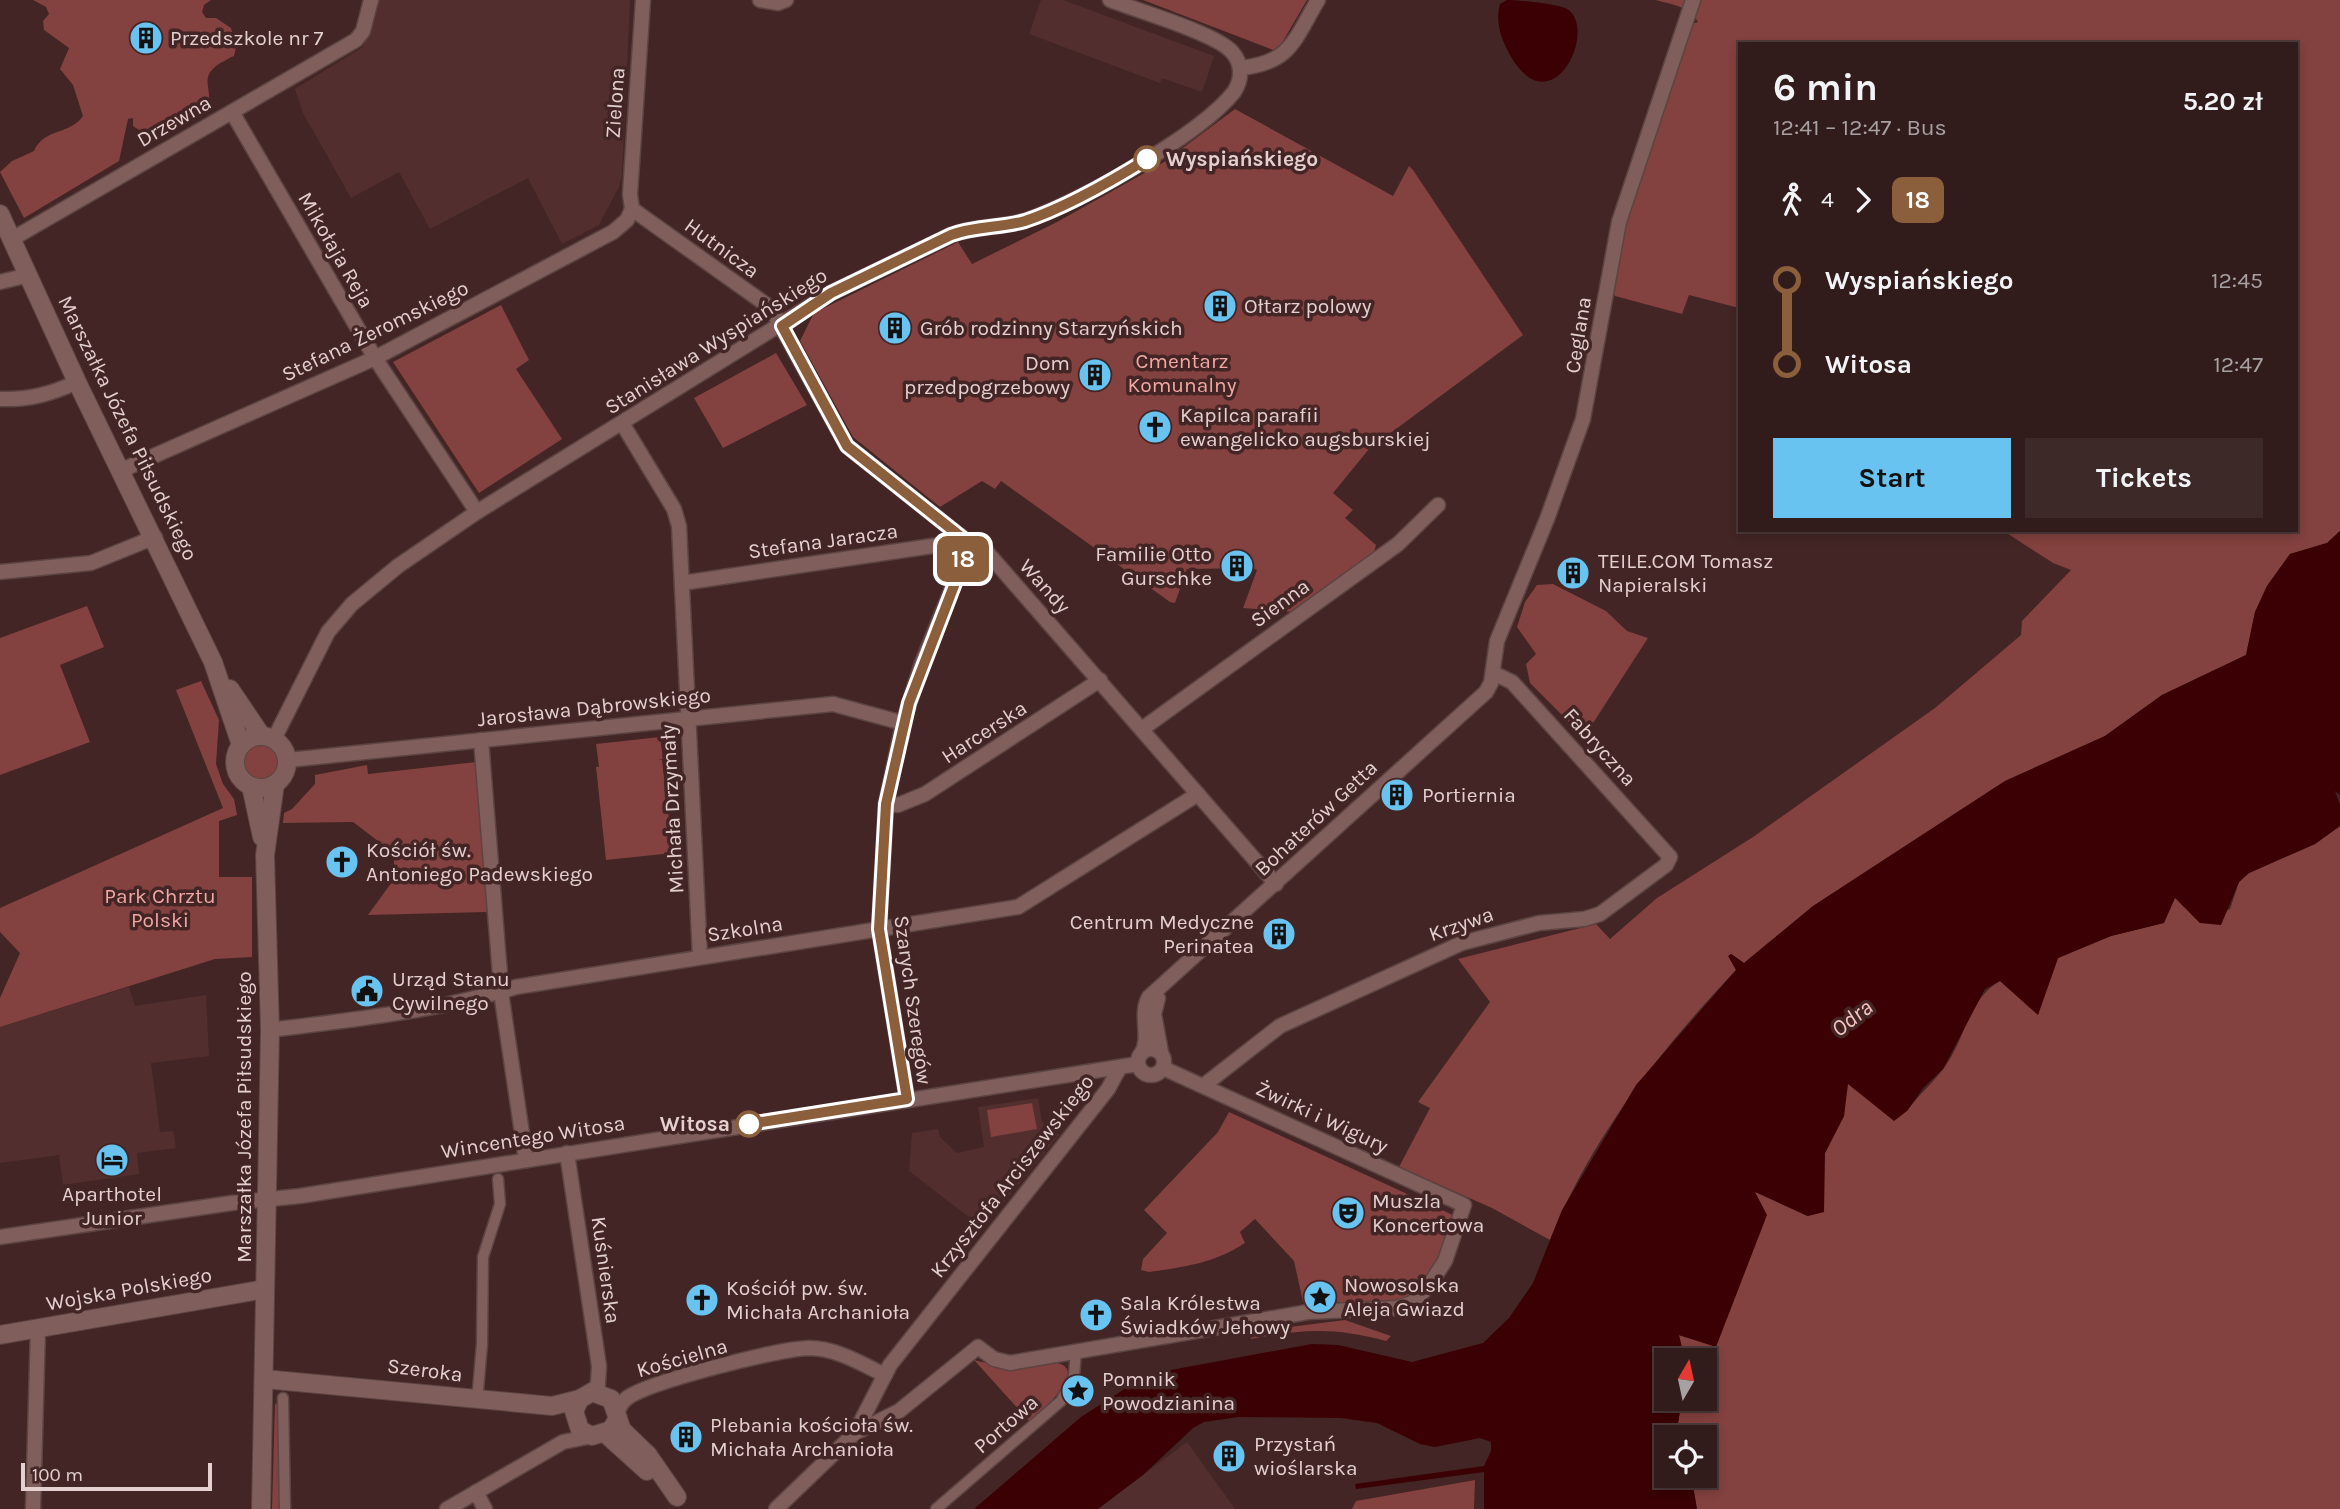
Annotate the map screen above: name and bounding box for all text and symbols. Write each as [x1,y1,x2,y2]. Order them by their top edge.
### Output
building icon: Przedszkole nr 7 [127,19,165,57]
place label: Przedszkole nr 7 [170,26,324,50]
text: 6 min [1773,65,1878,110]
street label: Zielona [601,67,629,139]
text: 5.20 zł [2183,86,2263,117]
street label: Drzewna [133,90,215,152]
text: 12:41 – 12:47 · Bus [1773,114,1947,141]
marker: Wyspiańskiego [1134,146,1160,172]
place label: Wyspiańskiego [1166,147,1318,171]
icon: walk [1773,181,1811,219]
icon: forward [1844,181,1882,219]
text: 4 [1821,186,1834,213]
text: 18 [1906,186,1930,214]
street label: Mikołaja Reja [293,188,379,312]
street label: Hutnicza [680,213,764,283]
street label: Stanisława Wyspiańskiego [601,263,831,419]
text: Wyspiańskiego [1825,265,2013,296]
text: 12:45 [2211,267,2263,294]
street label: Stefana Żeromskiego [278,275,472,387]
building icon: Ołtarz polowy [1201,287,1239,325]
street label: Marszałka Józefa Piłsudskiego [53,292,203,564]
place label: Ołtarz polowy [1244,294,1372,318]
street label: Ceglana [1560,295,1596,375]
building icon: Grób rodzinny Starzyńskich [876,309,914,347]
place label: Grób rodzinny Starzyńskich [920,316,1183,340]
park label: Cmentarz Komunalny [1127,349,1237,397]
text: Witosa [1825,349,1912,380]
place label: Dom przedpogrzebowy [904,351,1070,399]
text: 12:47 [2213,351,2263,378]
building icon: Dom przedpogrzebowy [1076,356,1114,394]
place label: Kapilca parafii ewangelicko augsburskiej [1180,403,1431,451]
church icon: Kapilca parafii ewangelicko augsburskiej [1136,408,1174,446]
button: Start [1773,438,2011,518]
button: Tickets [2025,438,2263,518]
street label: Stefana Jaracza [747,519,899,563]
line badge: 18 [932,536,995,582]
place label: Familie Otto Gurschke [1095,542,1212,590]
text: 18 [951,545,975,573]
building icon: Familie Otto Gurschke [1218,547,1256,585]
place label: TEILE.COM Tomasz Napieralski [1598,549,1773,597]
street label: Wandy [1014,554,1076,618]
building icon: TEILE.COM Tomasz Napieralski [1554,554,1592,592]
street label: Sienna [1246,574,1314,632]
street label: Jarosława Dąbrowskiego [476,683,712,731]
street label: Harcerska [937,696,1031,768]
street label: Fabryczna [1559,703,1641,791]
street label: Michała Drzymały [656,723,688,894]
street label: Bohaterów Getta [1250,755,1382,881]
building icon: Portiernia [1378,776,1416,814]
place label: Portiernia [1422,783,1516,807]
place label: Kościół św. Antoniego Padewskiego [366,838,593,886]
church icon: Kościół św. Antoniego Padewskiego [323,843,361,881]
park label: Park Chrztu Polski [104,884,216,932]
street label: Krzywa [1425,902,1497,946]
place label: Centrum Medyczne Perinatea [1070,910,1254,958]
street label: Szkolna [706,911,784,947]
street label: Szarych Szeregów [889,914,937,1086]
building icon: Centrum Medyczne Perinatea [1260,915,1298,953]
place label: Urząd Stanu Cywilnego [392,967,510,1015]
street label: Marszałka Józefa Piłsudskiego [232,971,256,1263]
public building icon: Urząd Stanu Cywilnego [348,972,386,1010]
water label: Odra [1826,993,1878,1043]
street label: Krzysztofa Arciszewskiego [925,1070,1099,1282]
street label: Żwirki i Wigury [1252,1076,1392,1158]
street label: Wincentego Witosa [439,1111,627,1163]
marker: Witosa [736,1111,762,1137]
place label: Witosa [660,1112,730,1136]
hotel icon: Aparthotel Junior [93,1141,131,1179]
place label: Aparthotel Junior [62,1182,162,1230]
place label: Muszla Koncertowa [1372,1189,1484,1237]
theatre icon: Muszla Koncertowa [1329,1194,1367,1232]
street label: Kuśnierska [587,1215,625,1325]
street label: Wojska Polskiego [44,1263,214,1315]
place label: Nowosolska Aleja Gwiazd [1344,1273,1465,1321]
place label: Kościół pw. św. Michała Archanioła [726,1276,910,1324]
place icon: Nowosolska Aleja Gwiazd [1301,1278,1339,1316]
church icon: Kościół pw. św. Michała Archanioła [683,1281,721,1319]
place label: Sala Królestwa Świadków Jehowy [1120,1291,1290,1339]
church icon: Sala Królestwa Świadków Jehowy [1077,1296,1115,1334]
street label: Kościelna [634,1334,730,1382]
north arrow [1654,1348,1717,1410]
map controls [1654,1348,1717,1488]
street label: Szeroka [386,1353,464,1387]
place label: Pomnik Powodzianina [1102,1367,1235,1415]
place icon: Pomnik Powodzianina [1059,1372,1097,1410]
street label: Portowa [969,1390,1043,1458]
place label: Plebania kościoła św. Michała Archanioła [710,1413,913,1461]
building icon: Plebania kościoła św. Michała Archanioła [667,1418,705,1456]
button: locate [1654,1425,1717,1488]
place label: Przystań wioślarska [1254,1432,1357,1480]
building icon: Przystań wioślarska [1210,1437,1248,1475]
scale bar [21,1460,212,1492]
text: 100 m [32,1464,83,1486]

